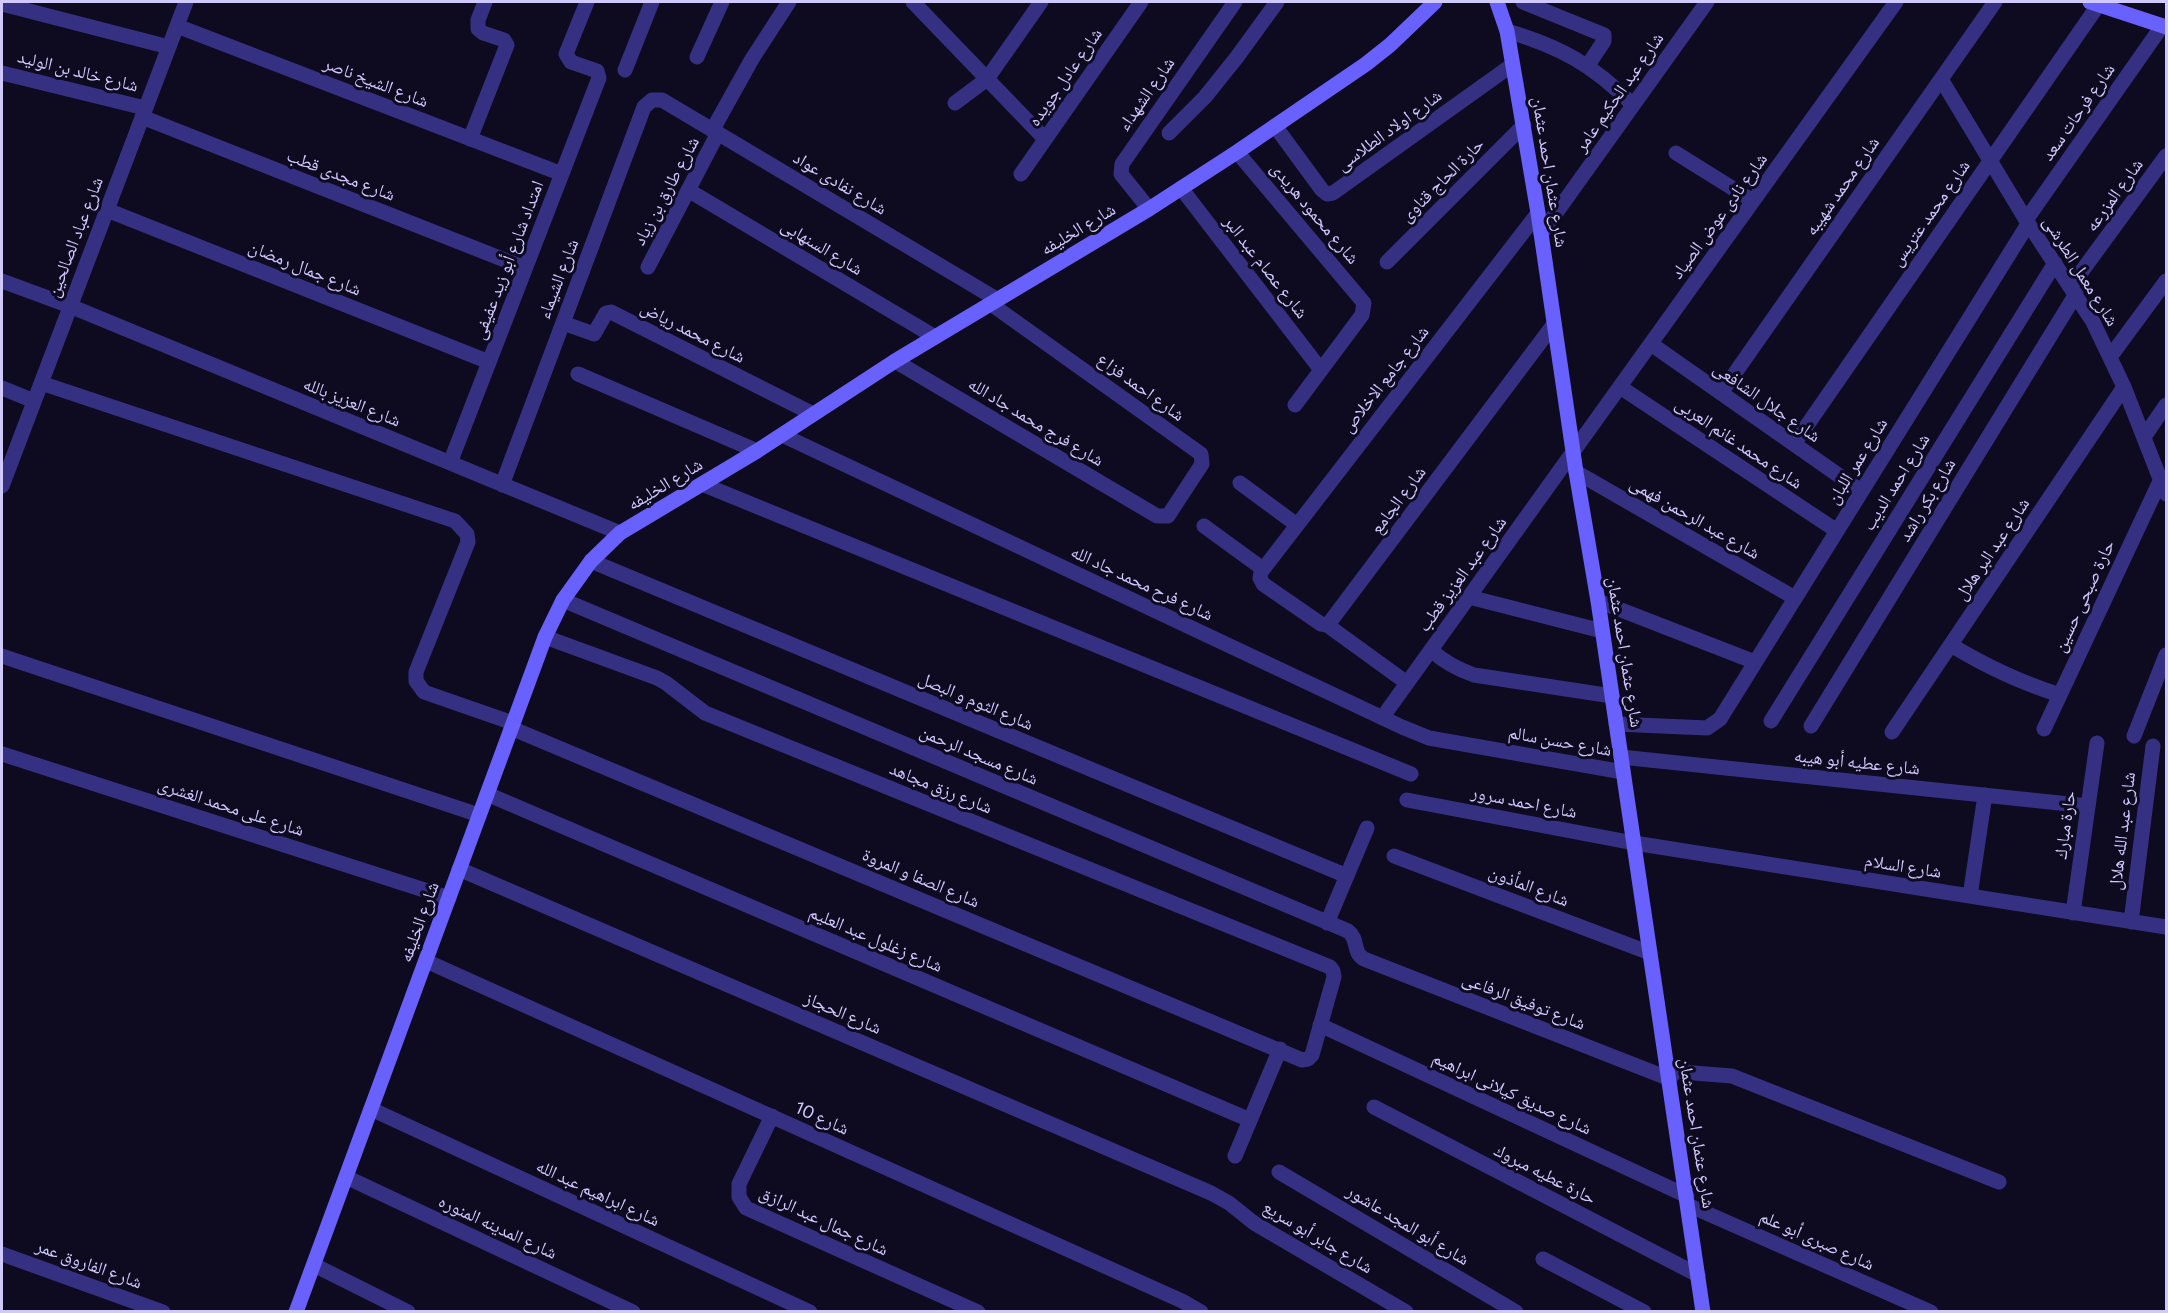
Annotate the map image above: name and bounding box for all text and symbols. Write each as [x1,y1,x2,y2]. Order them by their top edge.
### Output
street label: شارع عادل جويده [1023,24,1107,130]
street label: شارع عبد الحكيم عامر [1570,28,1668,156]
street label: شارع خالد بن الوليد [15,46,141,96]
street label: شارع الشيخ ناصر [321,52,431,112]
street label: شارع الشهداء [1113,53,1179,135]
street label: شارع فرحات سعد [2037,59,2119,165]
street label: شارع اولاد الطلاسى [1332,84,1446,176]
street label: شارع عثمان احمد عثمان [1527,95,1573,249]
street label: شارع محمد شهيبه [1800,132,1884,240]
street label: شارع طارق بن زياد [628,133,704,249]
street label: حارة الحاج قناوى [1395,133,1489,227]
street label: شارع مجدى قطب [284,144,398,206]
street label: شارع نفادى عواد [789,147,891,219]
street label: شارع نادى عوض الصياد [1666,149,1772,283]
street label: شارع المزرعه [2080,154,2148,236]
street label: شارع محمد عتريس [1885,156,1975,270]
street label: شارع محمود هريدى [1266,157,1364,269]
street label: شارع عباد الصالحين [42,174,108,300]
street label: امتداد شارع أبو زيد عفيفى [468,178,548,342]
street label: شارع الخليفه [1037,198,1119,260]
street label: شارع عصام عبد البر [1219,211,1313,323]
street label: شارع معمل الطرشى [2039,212,2123,330]
street label: شارع السنهابى [777,214,867,280]
street label: شارع جمال رمضان [246,236,364,300]
street label: شارع الشيماء [533,236,583,322]
street label: شارع محمد رياض [637,296,749,368]
street label: شارع جامع الاخلاص [1337,321,1433,437]
street label: شارع احمد فزاع [1093,348,1189,426]
street label: شارع جلال الشافعى [1709,357,1825,447]
street label: شارع العزيز بالله [300,373,404,431]
street label: شارع فرج محمد جاد الله [964,373,1108,471]
street label: شارع محمد غانم العربى [1671,392,1807,494]
street label: شارع عمر اللبان [1822,414,1892,508]
street label: شارع احمد الديب [1858,429,1934,535]
street label: شارع الخليفه [624,453,706,515]
street label: شارع بكر راشد [1894,454,1960,546]
street label: شارع الجامع [1366,462,1430,538]
street label: شارع عبد الرحمن فهمى [1626,472,1764,564]
street label: شارع عبد البر هلال [1950,494,2034,604]
street label: شارع عبد العزيز قطب [1413,512,1511,636]
street label: حارة صبحى حسين [2049,536,2119,656]
street label: شارع فرح محمد جاد الله [1067,541,1217,625]
street label: شارع عثمان احمد عثمان [1602,575,1648,729]
street label: شارع الثوم و البصل [915,667,1037,735]
street label: شارع مسجد الرحمن [917,720,1041,790]
street label: شارع حسن سالم [1507,721,1613,761]
street label: شارع عطيه أبو هيبه [1793,745,1921,779]
street label: شارع رزق مجاهد [886,758,996,818]
street label: شارع عبد الله هلال [2104,771,2140,891]
street label: شارع على محمد الغشرى [155,773,307,841]
street label: شارع احمد سرور [1469,781,1579,823]
street label: حارة مبارك [2050,789,2080,861]
street label: شارع الصفا و المروة [859,844,983,912]
street label: شارع السلام [1863,849,1943,883]
street label: شارع المأذون [1486,861,1572,911]
street label: شارع الخليفه [395,879,443,965]
street label: شارع زغلول عبد العليم [806,901,946,977]
street label: شارع توفيق الرفاعى [1459,968,1589,1034]
street label: شارع الحجاز [801,987,885,1039]
street label: شارع صديق كيلانى ابراهيم [1429,1047,1595,1139]
street label: شارع عثمان احمد عثمان [1674,1056,1720,1210]
street label: شارع 10 [792,1097,852,1139]
street label: حارة عطيه مبروك [1490,1139,1600,1209]
street label: شارع ابراهيم عبد الله [533,1155,663,1231]
street label: شارع أبو المجد عاشور [1343,1180,1473,1270]
street label: شارع جمال عبد الرازق [756,1182,892,1260]
street label: شارع المدينه المنوره [435,1190,561,1264]
street label: شارع جابر أبو سريع [1259,1196,1377,1278]
street label: شارع صبرى أبو علم [1756,1205,1878,1275]
street label: شارع الفاروق عمر [33,1235,145,1293]

